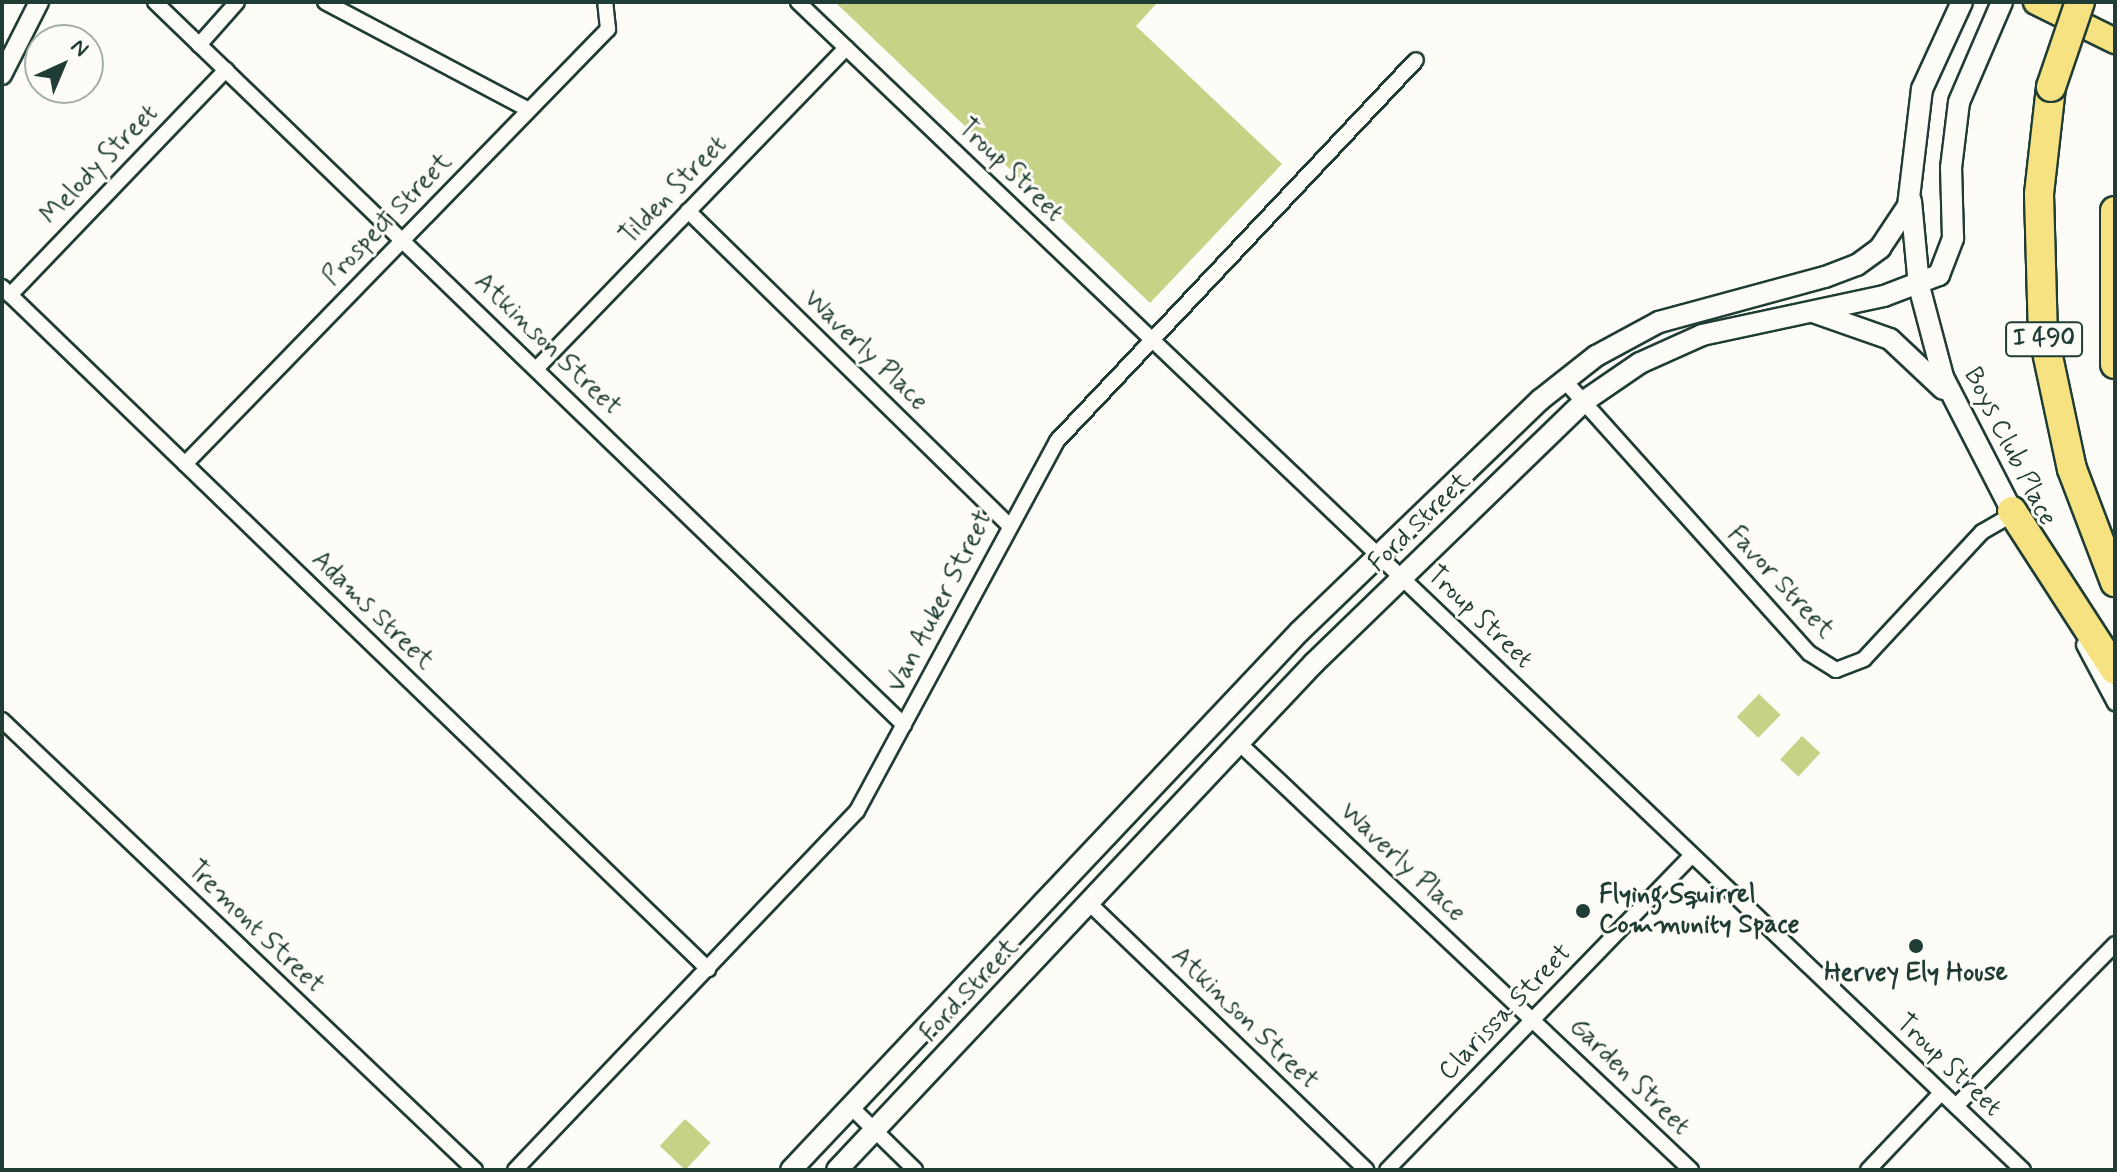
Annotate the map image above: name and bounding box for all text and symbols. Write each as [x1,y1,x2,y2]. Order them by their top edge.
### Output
north arrow [24,24,104,104]
text: N [64,33,94,63]
street label: Melody Street [33,97,167,233]
street label: Troup Street [949,111,1071,231]
street label: Tilden Street [613,128,735,254]
street label: Prospect Street [317,147,459,293]
street label: Atkinson Street [467,267,627,423]
street label: Waverly Place [798,285,932,417]
road number: I 490 [2004,319,2084,359]
street label: Boys Club Place [1956,363,2062,531]
street label: Ford Street [1362,467,1478,579]
street label: Van Auker Street [883,508,999,696]
street label: Favor Street [1720,520,1840,646]
street label: Adams Street [304,545,440,677]
street label: Troup Street [1418,558,1540,678]
street label: Waverly Place [1334,798,1470,928]
street label: Tremont Street [181,855,329,1001]
place label: Flying Squirrel Community Space [1599,880,1800,942]
marker: Flying Squirrel Community Space [1574,902,1592,920]
street label: Ford Street [914,933,1026,1049]
marker: Hervey Ely House [1907,937,1925,955]
street label: Clarissa Street [1433,939,1579,1087]
street label: Atkinson Street [1164,941,1324,1097]
place label: Hervey Ely House [1823,958,2009,990]
street label: Troup Street [1887,1006,2009,1126]
street label: Garden Street [1561,1010,1697,1144]

